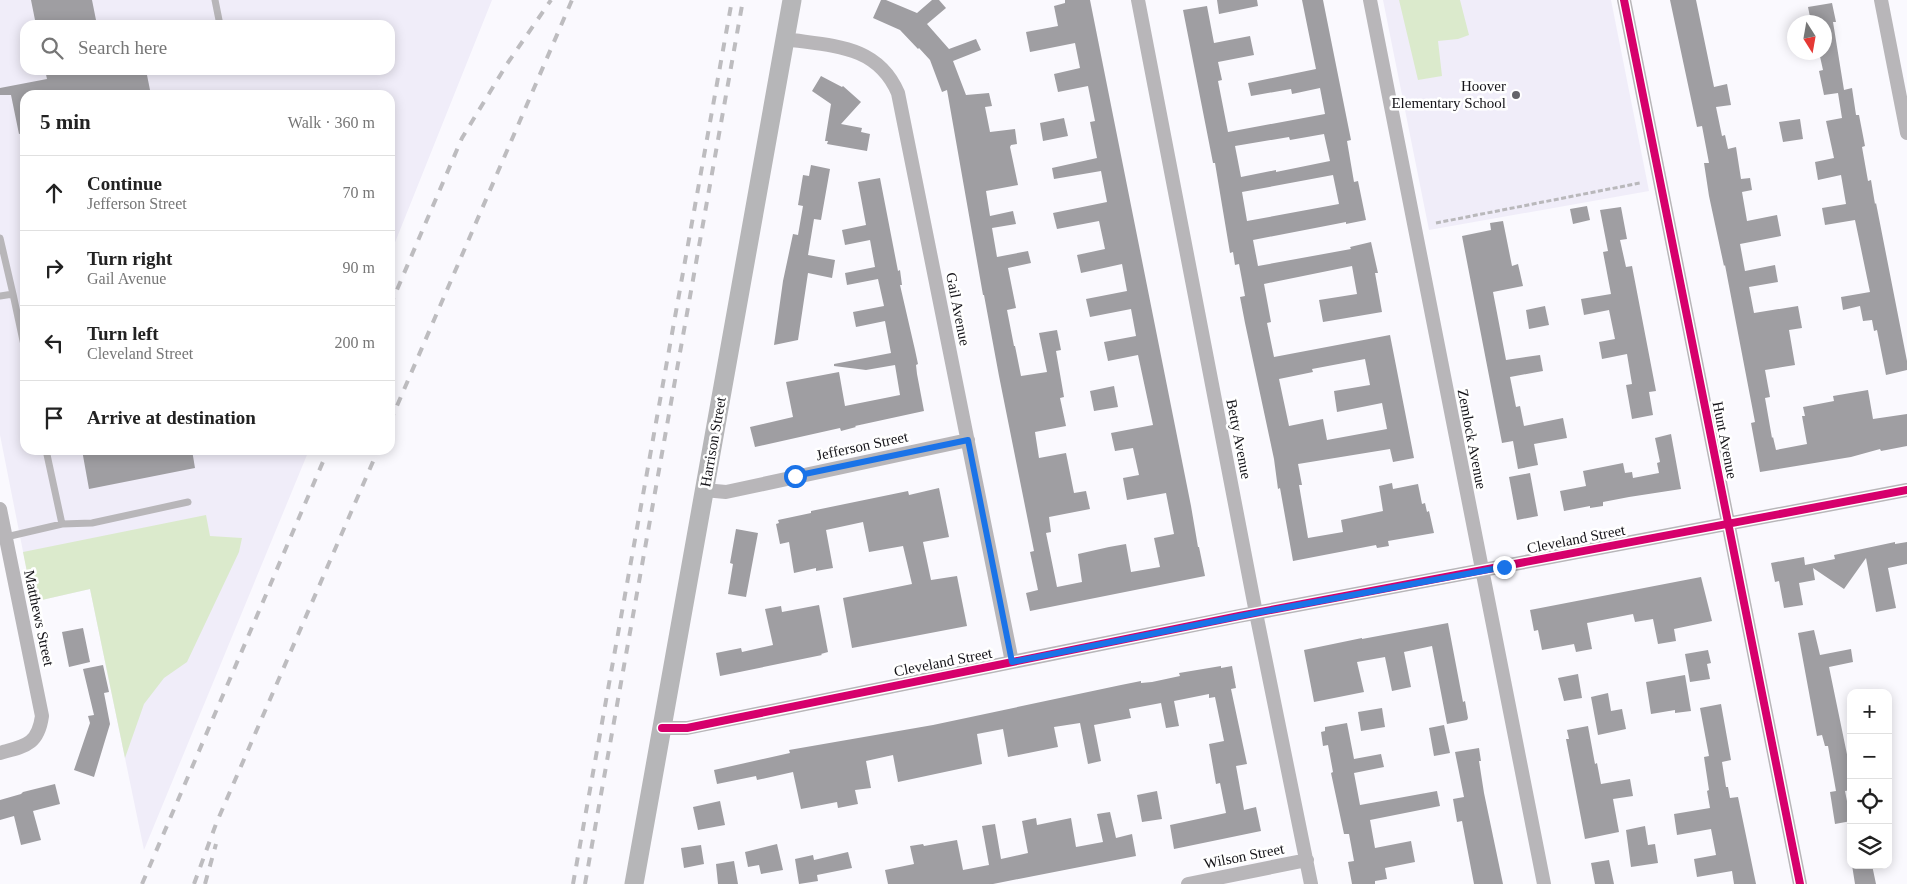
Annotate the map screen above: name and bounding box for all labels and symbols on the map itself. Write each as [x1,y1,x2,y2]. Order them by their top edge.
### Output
north arrow [1787,15,1832,60]
place label: Hoover Elementary School [1391,78,1506,111]
marker: Hoover Elementary School [1510,89,1522,101]
street label: Gail Avenue [943,271,973,347]
street label: Zemlock Avenue [1454,388,1490,491]
street label: Harrison Street [697,395,729,488]
street label: Betty Avenue [1223,398,1255,481]
street label: Hunt Avenue [1710,400,1740,480]
street label: Jefferson Street [815,428,910,464]
route start [784,465,807,488]
street label: Cleveland Street [1526,521,1627,556]
route end [1493,556,1516,579]
street label: Matthews Street [21,568,57,668]
street label: Cleveland Street [893,644,994,679]
street label: Wilson Street [1202,840,1286,872]

